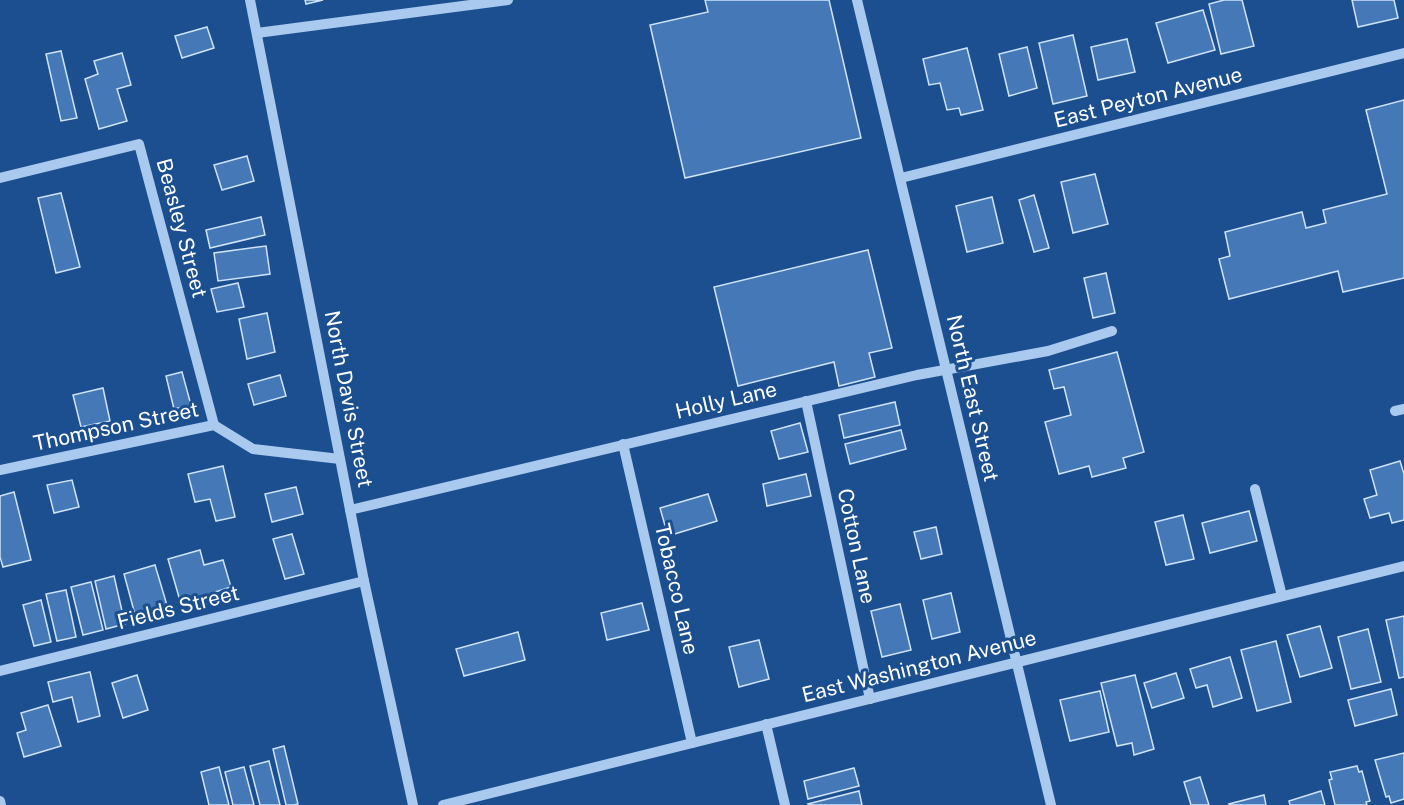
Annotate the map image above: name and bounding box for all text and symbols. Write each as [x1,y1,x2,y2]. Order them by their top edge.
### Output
street label: East Peyton Avenue [1051,61,1245,133]
street label: Beasley Street [151,156,213,300]
street label: North Davis Street [320,309,378,489]
street label: North East Street [942,312,1004,484]
street label: Holly Lane [673,376,779,424]
street label: Thompson Street [31,396,201,456]
street label: Cotton Lane [833,486,881,606]
street label: Tobacco Lane [650,521,704,657]
street label: Fields Street [114,580,242,634]
street label: East Washington Avenue [799,625,1039,707]

